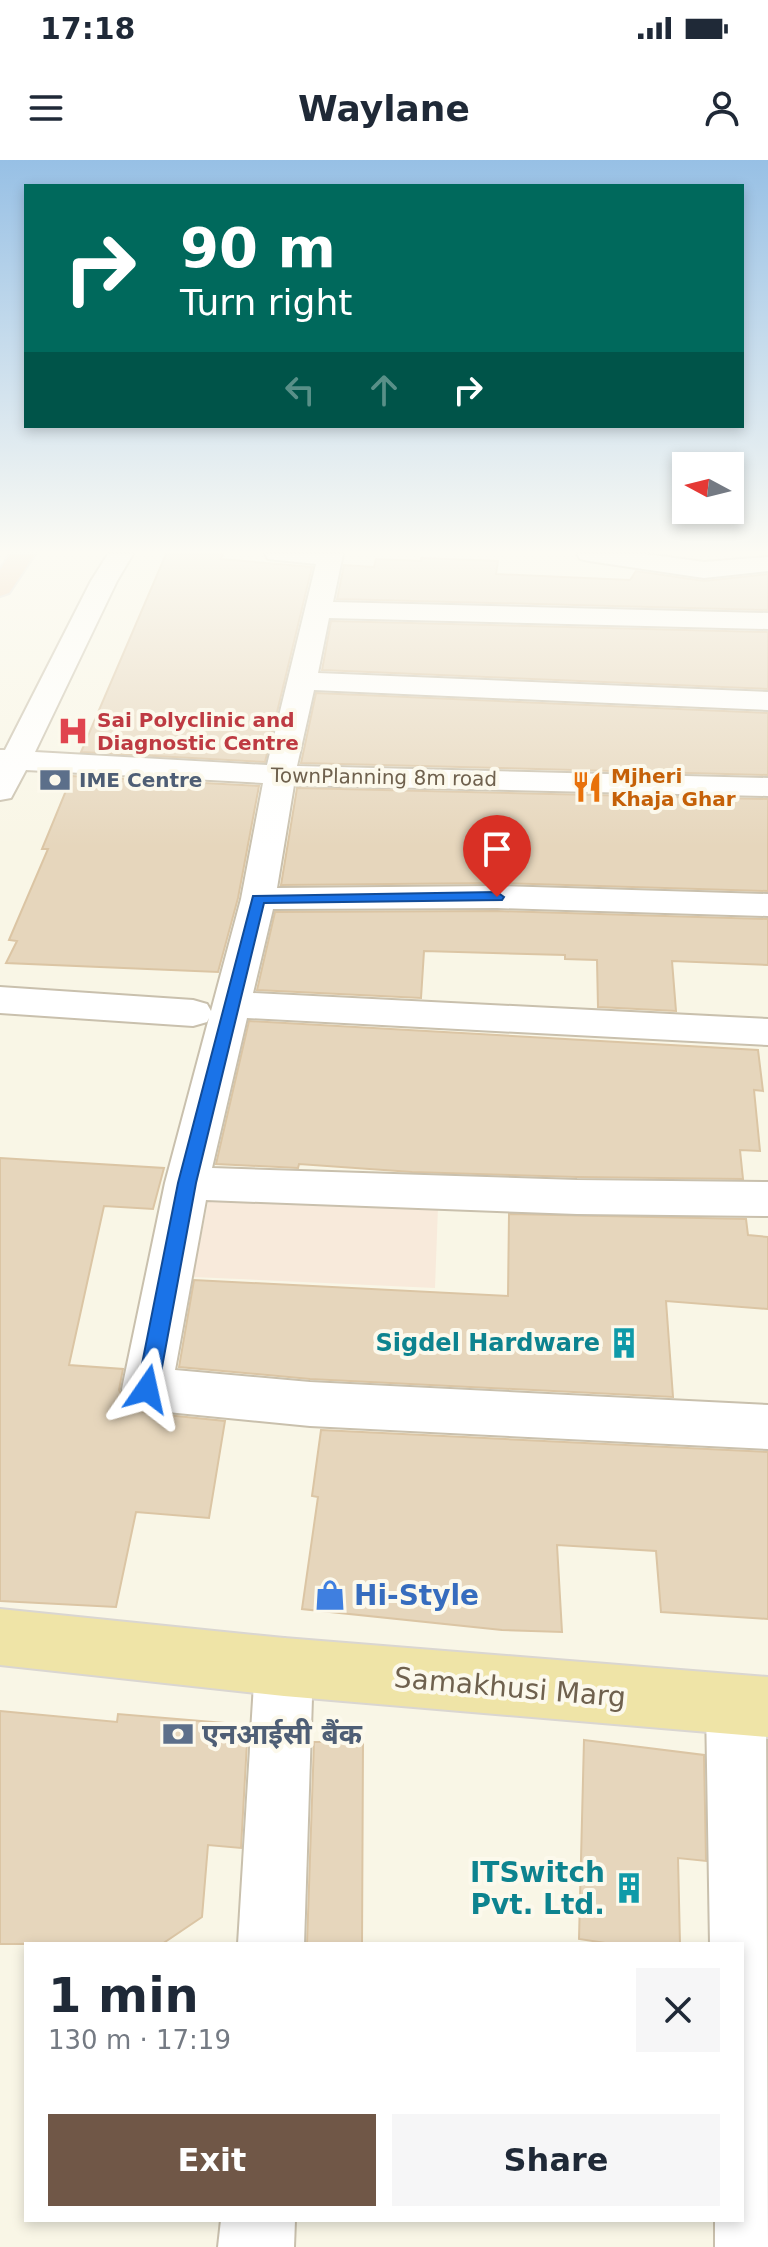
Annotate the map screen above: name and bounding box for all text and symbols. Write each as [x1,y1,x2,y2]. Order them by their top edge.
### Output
text: 17:18 [40,11,136,46]
icon: menu [24,86,68,130]
icon: person [700,86,744,130]
text: Waylane [298,88,470,129]
text: 90 m [180,215,336,280]
icon: right [48,216,152,320]
text: Turn right [180,282,352,323]
icon: left [278,368,322,412]
icon: ahead [362,368,406,412]
icon: right [446,368,490,412]
north arrow [672,452,744,524]
map controls [672,452,744,524]
place label: Sai Polyclinic and Diagnostic Centre [97,708,299,755]
hospital icon: Sai Polyclinic and Diagnostic Centre [56,714,90,748]
bank icon: IME Centre [38,763,72,797]
street label: TownPlanning 8m road [270,763,497,791]
place label: Mjheri Khaja Ghar [611,764,736,811]
place label: IME Centre [79,768,202,792]
restaurant icon: Mjheri Khaja Ghar [570,770,604,804]
pin [463,815,531,897]
icon: arrive [475,827,519,871]
building icon: Sigdel Hardware [607,1326,641,1360]
place label: Sigdel Hardware [375,1329,600,1357]
position arrow [105,1347,189,1431]
shop icon: Hi-Style [313,1578,347,1612]
place label: Hi-Style [354,1579,479,1612]
street label: Samakhusi Marg [393,1661,627,1714]
bank icon: एनआईसी बैंक [161,1717,195,1751]
place label: एनआईसी बैंक [202,1718,363,1751]
place label: ITSwitch Pvt. Ltd. [470,1856,605,1921]
building icon: ITSwitch Pvt. Ltd. [612,1871,646,1905]
text: 1 min [48,1967,199,2023]
button: close [636,1968,720,2052]
text: 130 m · 17:19 [48,2025,231,2055]
button: Exit [48,2114,376,2206]
button: Share [392,2114,720,2206]

